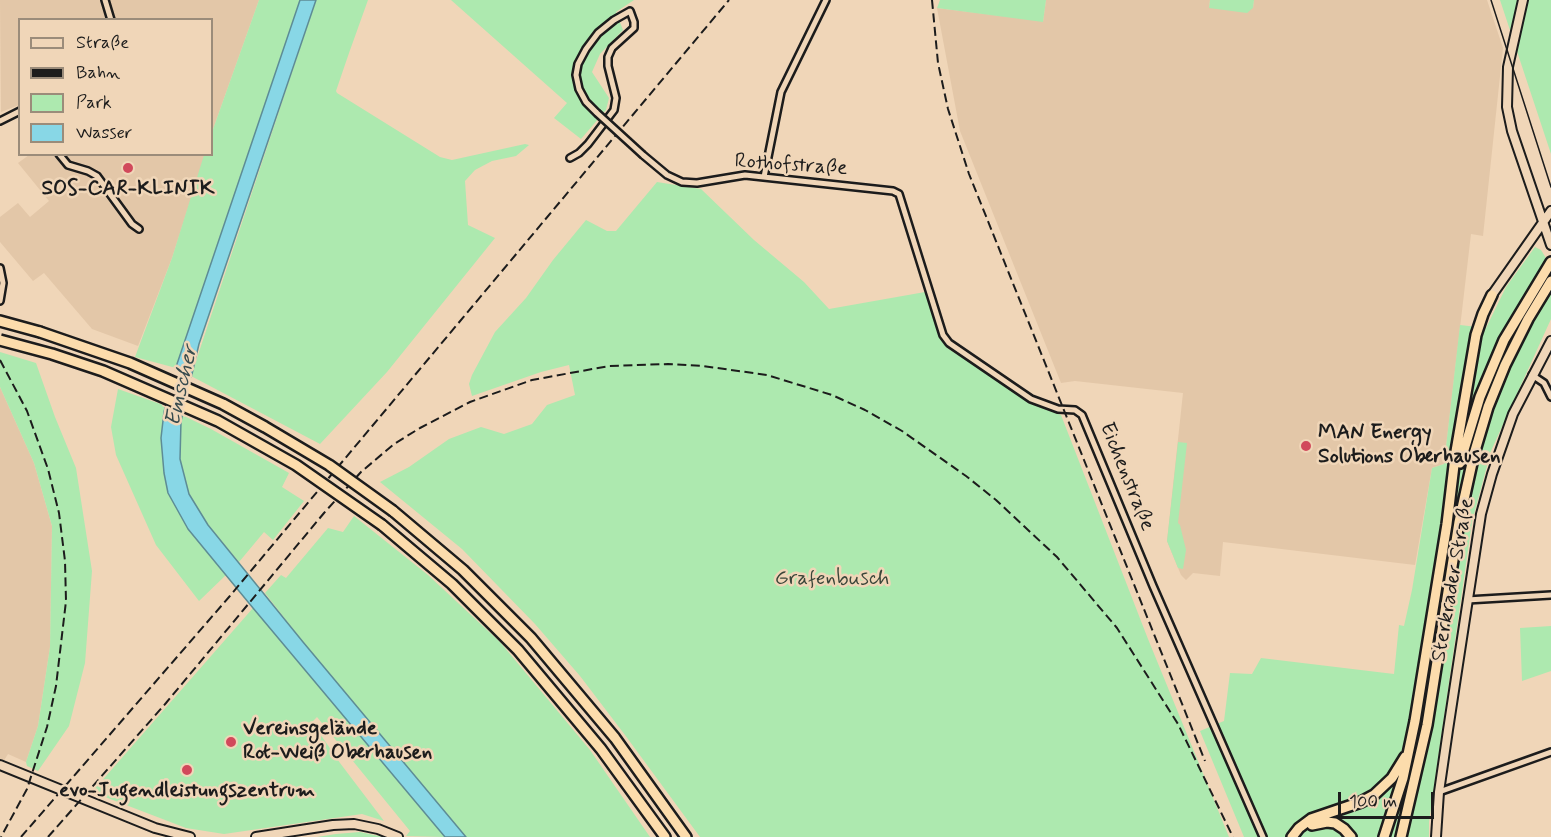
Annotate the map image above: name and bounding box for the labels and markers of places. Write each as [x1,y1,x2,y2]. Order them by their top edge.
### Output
marker: SOS-CAR-KLINIK [121,161,135,175]
place label: SOS-CAR-KLINIK [41,177,215,203]
place label: MAN Energy Solutions Oberhausen [1318,421,1501,471]
marker: MAN Energy Solutions Oberhausen [1299,439,1313,453]
place label: Vereinsgelände Rot-Weiß Oberhausen [243,717,432,767]
marker: Vereinsgelände Rot-Weiß Oberhausen [224,735,238,749]
marker: evo-Jugendleistungszentrum [180,763,194,777]
place label: evo-Jugendleistungszentrum [59,779,315,805]

